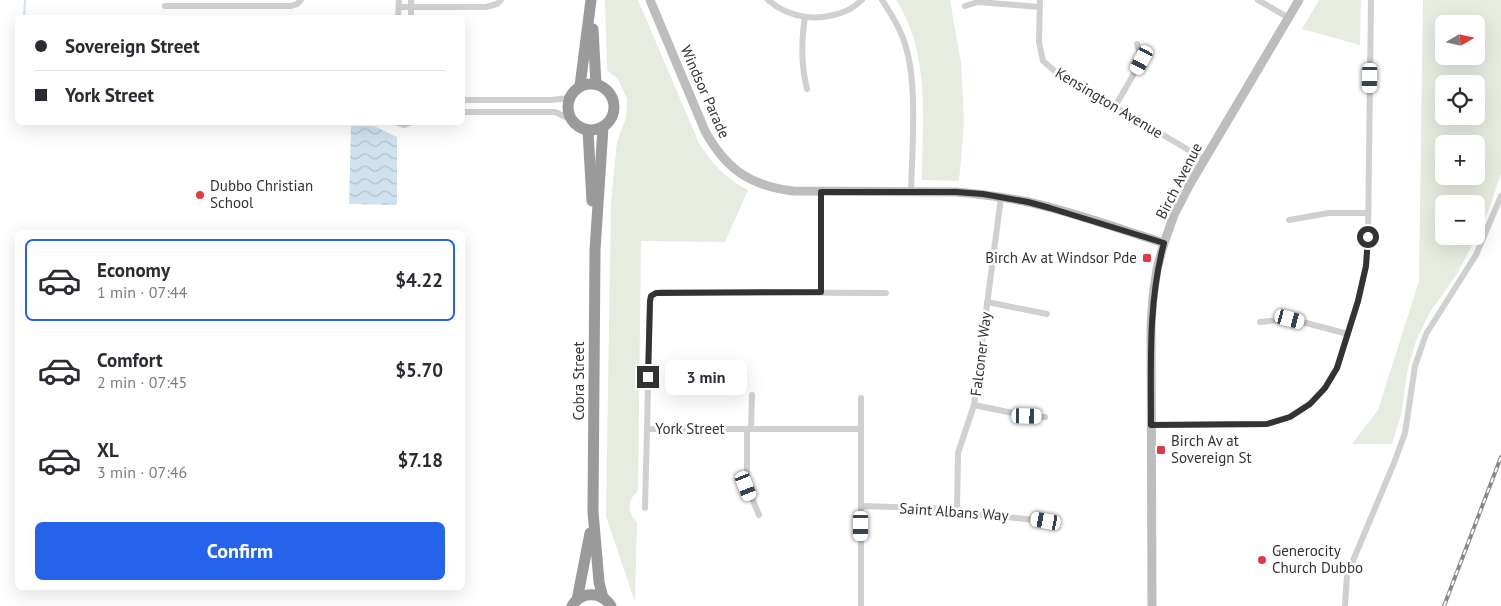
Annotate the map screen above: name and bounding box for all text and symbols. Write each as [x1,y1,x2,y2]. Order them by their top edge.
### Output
north arrow [1435,15,1485,65]
map controls [1435,15,1485,245]
text: Sovereign Street [65,34,200,58]
street label: Windsor Parade [676,42,734,141]
car [1128,43,1155,77]
street label: Kensington Avenue [1052,63,1167,142]
car [1362,63,1377,93]
button: locate [1435,75,1485,125]
text: York Street [65,83,154,107]
button: + [1435,135,1485,185]
street label: Birch Avenue [1151,139,1206,222]
place label: Dubbo Christian School [210,176,313,212]
marker: Dubbo Christian School [194,189,206,201]
button: − [1435,195,1485,245]
route start [1357,226,1379,248]
place label: Birch Av at Windsor Pde [985,248,1137,267]
marker: Birch Av at Windsor Pde [1141,252,1153,264]
icon: car [37,258,82,303]
text: Economy [97,258,170,282]
text: $4.22 [395,268,443,292]
text: 1 min · 07:44 [97,282,187,302]
car [1273,308,1306,330]
street label: Falconer Way [966,311,995,397]
street label: Cobra Street [569,341,588,421]
icon: car [37,348,82,393]
text: Comfort [97,348,163,372]
text: $5.70 [395,358,443,382]
callout: 3 min [666,360,748,394]
route end [637,366,659,388]
text: 3 min [686,367,726,387]
text: 2 min · 07:45 [97,372,187,392]
car [1011,408,1042,424]
street label: York Street [655,419,725,438]
place label: Birch Av at Sovereign St [1171,431,1252,467]
icon: car [37,438,82,483]
text: XL [97,438,119,462]
marker: Birch Av at Sovereign St [1155,444,1167,456]
text: $7.18 [397,448,443,472]
text: 3 min · 07:46 [97,462,187,482]
car [733,469,758,503]
street label: Saint Albans Way [899,498,1009,525]
car [853,511,868,541]
car [1029,511,1062,531]
button: Confirm [35,522,445,580]
place label: Generocity Church Dubbo [1272,541,1363,577]
marker: Generocity Church Dubbo [1256,554,1268,566]

